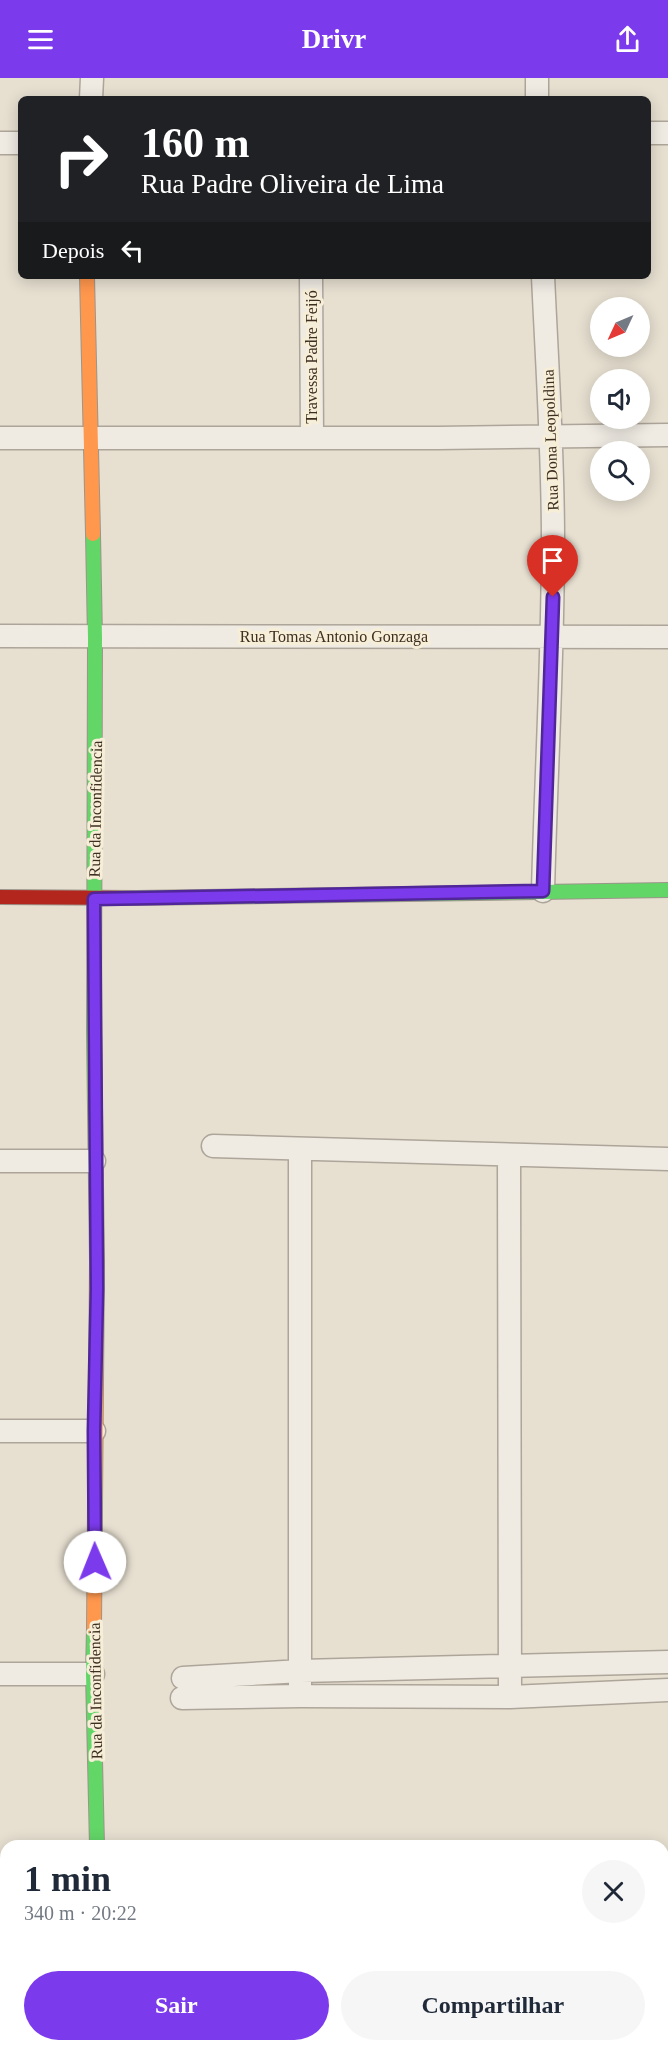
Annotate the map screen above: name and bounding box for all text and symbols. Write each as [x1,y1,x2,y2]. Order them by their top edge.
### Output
icon: menu [24,23,57,56]
icon: share [611,23,644,56]
text: Drivr [302,24,366,54]
icon: right [42,120,120,198]
text: 160 m [141,120,250,166]
text: Rua Padre Oliveira de Lima [141,169,444,199]
icon: left [116,234,149,267]
text: Depois [42,238,104,263]
street label: Travessa Padre Feijó [303,290,321,424]
north arrow [590,297,650,357]
map controls [590,297,650,501]
street label: Rua Dona Leopoldina [540,369,562,511]
button: sound [590,369,650,429]
button: search [590,441,650,501]
pin [527,535,578,597]
icon: arrive [536,544,569,577]
street label: Rua Tomas Antonio Gonzaga [240,628,428,646]
street label: Rua da Inconfidencia [86,740,105,878]
position arrow [63,1530,127,1594]
street label: Rua da Inconfidencia [86,1622,105,1760]
text: 1 min [24,1859,111,1899]
button: close [582,1860,645,1923]
text: 340 m · 20:22 [24,1902,137,1924]
button: Sair [24,1971,329,2040]
button: Compartilhar [341,1971,645,2040]

